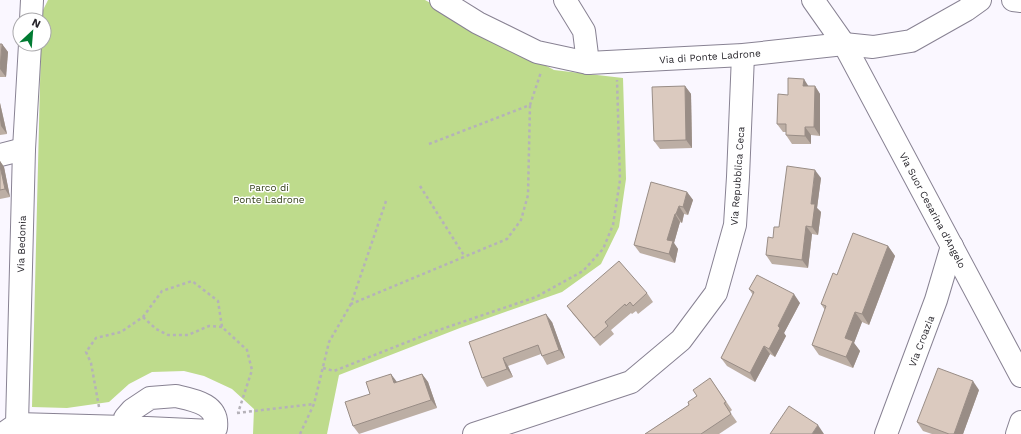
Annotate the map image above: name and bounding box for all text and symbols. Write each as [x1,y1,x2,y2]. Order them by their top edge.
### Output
north arrow [12,12,52,52]
text: N [30,16,43,31]
street label: Via di Ponte Ladrone [659,47,761,66]
street label: Via Repubblica Ceca [729,126,746,226]
street label: Via Suor Cesarina d'Angelo [897,150,968,270]
park label: Parco di Ponte Ladrone [233,182,305,205]
street label: Via Bedonia [15,215,28,273]
street label: Via Croazia [907,314,936,368]

